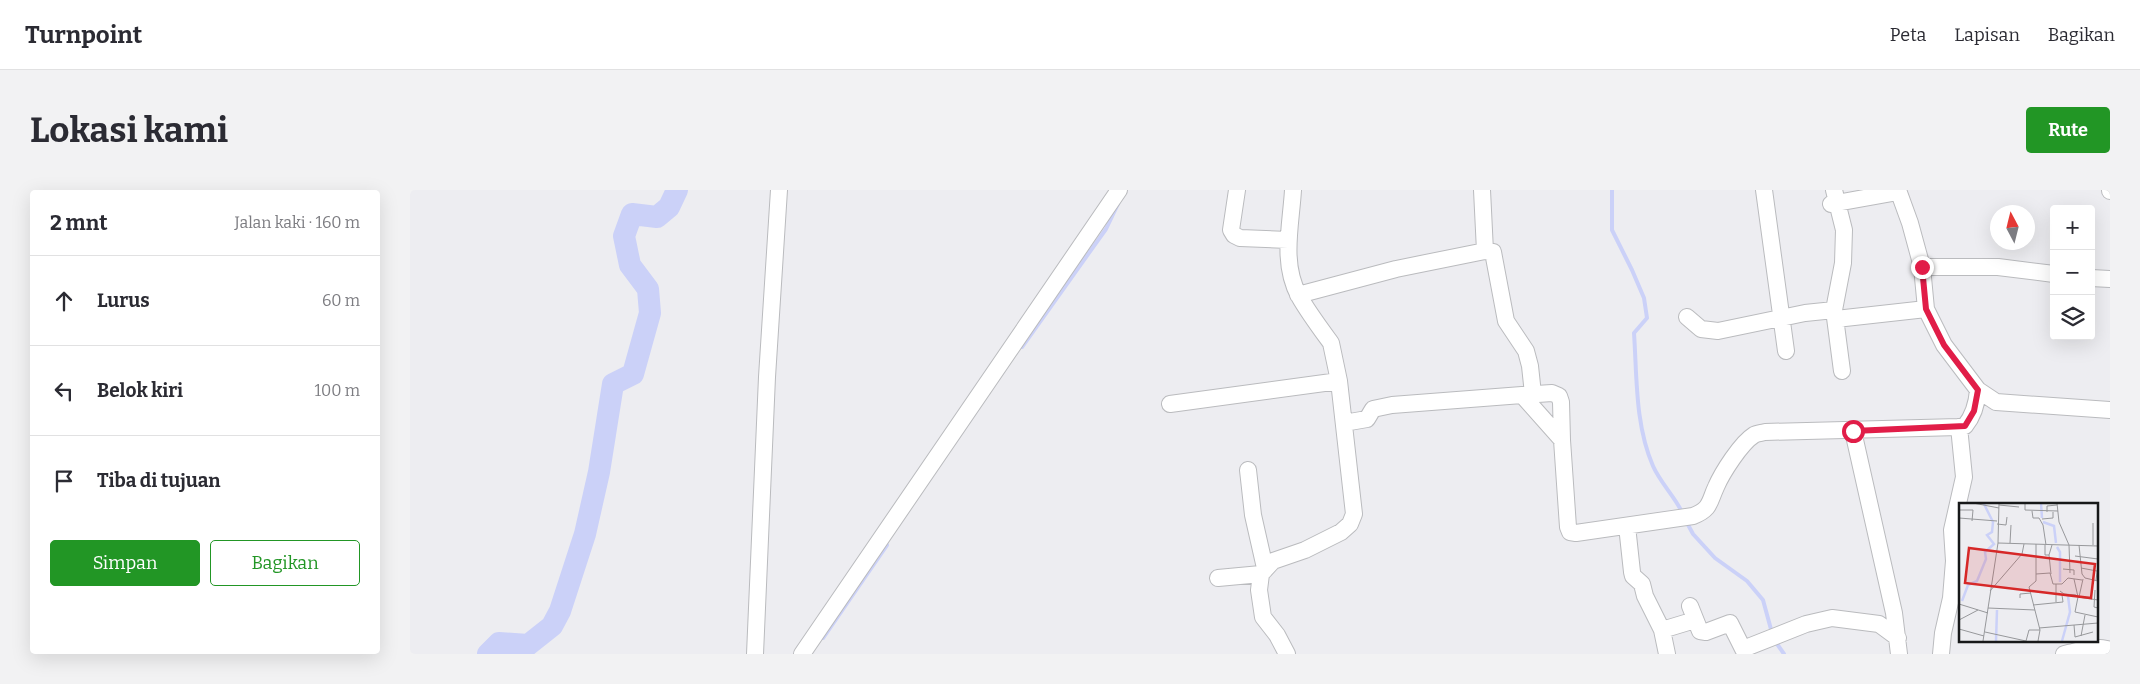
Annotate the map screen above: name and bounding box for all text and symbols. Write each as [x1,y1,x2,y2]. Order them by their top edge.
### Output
text: Turnpoint [25,21,142,49]
text: Peta [1890,24,1926,46]
text: Lapisan [1954,24,2020,46]
text: Bagikan [2048,24,2115,46]
button: Rute [2026,107,2110,153]
text: Lokasi kami [30,109,228,151]
north arrow [1990,205,2035,250]
map controls [2050,205,2095,340]
button: + [2050,205,2095,250]
text: 2 mnt [50,210,107,236]
text: Jalan kaki · 160 m [234,213,360,232]
button: − [2050,250,2095,295]
route end [1911,256,1934,279]
icon: ahead [50,287,78,315]
text: Lurus [97,289,150,312]
text: 60 m [322,291,360,310]
button: layers [2050,295,2095,340]
icon: left [50,377,78,405]
text: Belok kiri [97,379,183,402]
text: 100 m [315,381,360,400]
route start [1842,420,1865,443]
icon: arrive [50,467,78,495]
text: Tiba di tujuan [97,469,221,492]
inset map [1959,503,2098,642]
button: Simpan [50,540,200,586]
button: Bagikan [210,540,360,586]

